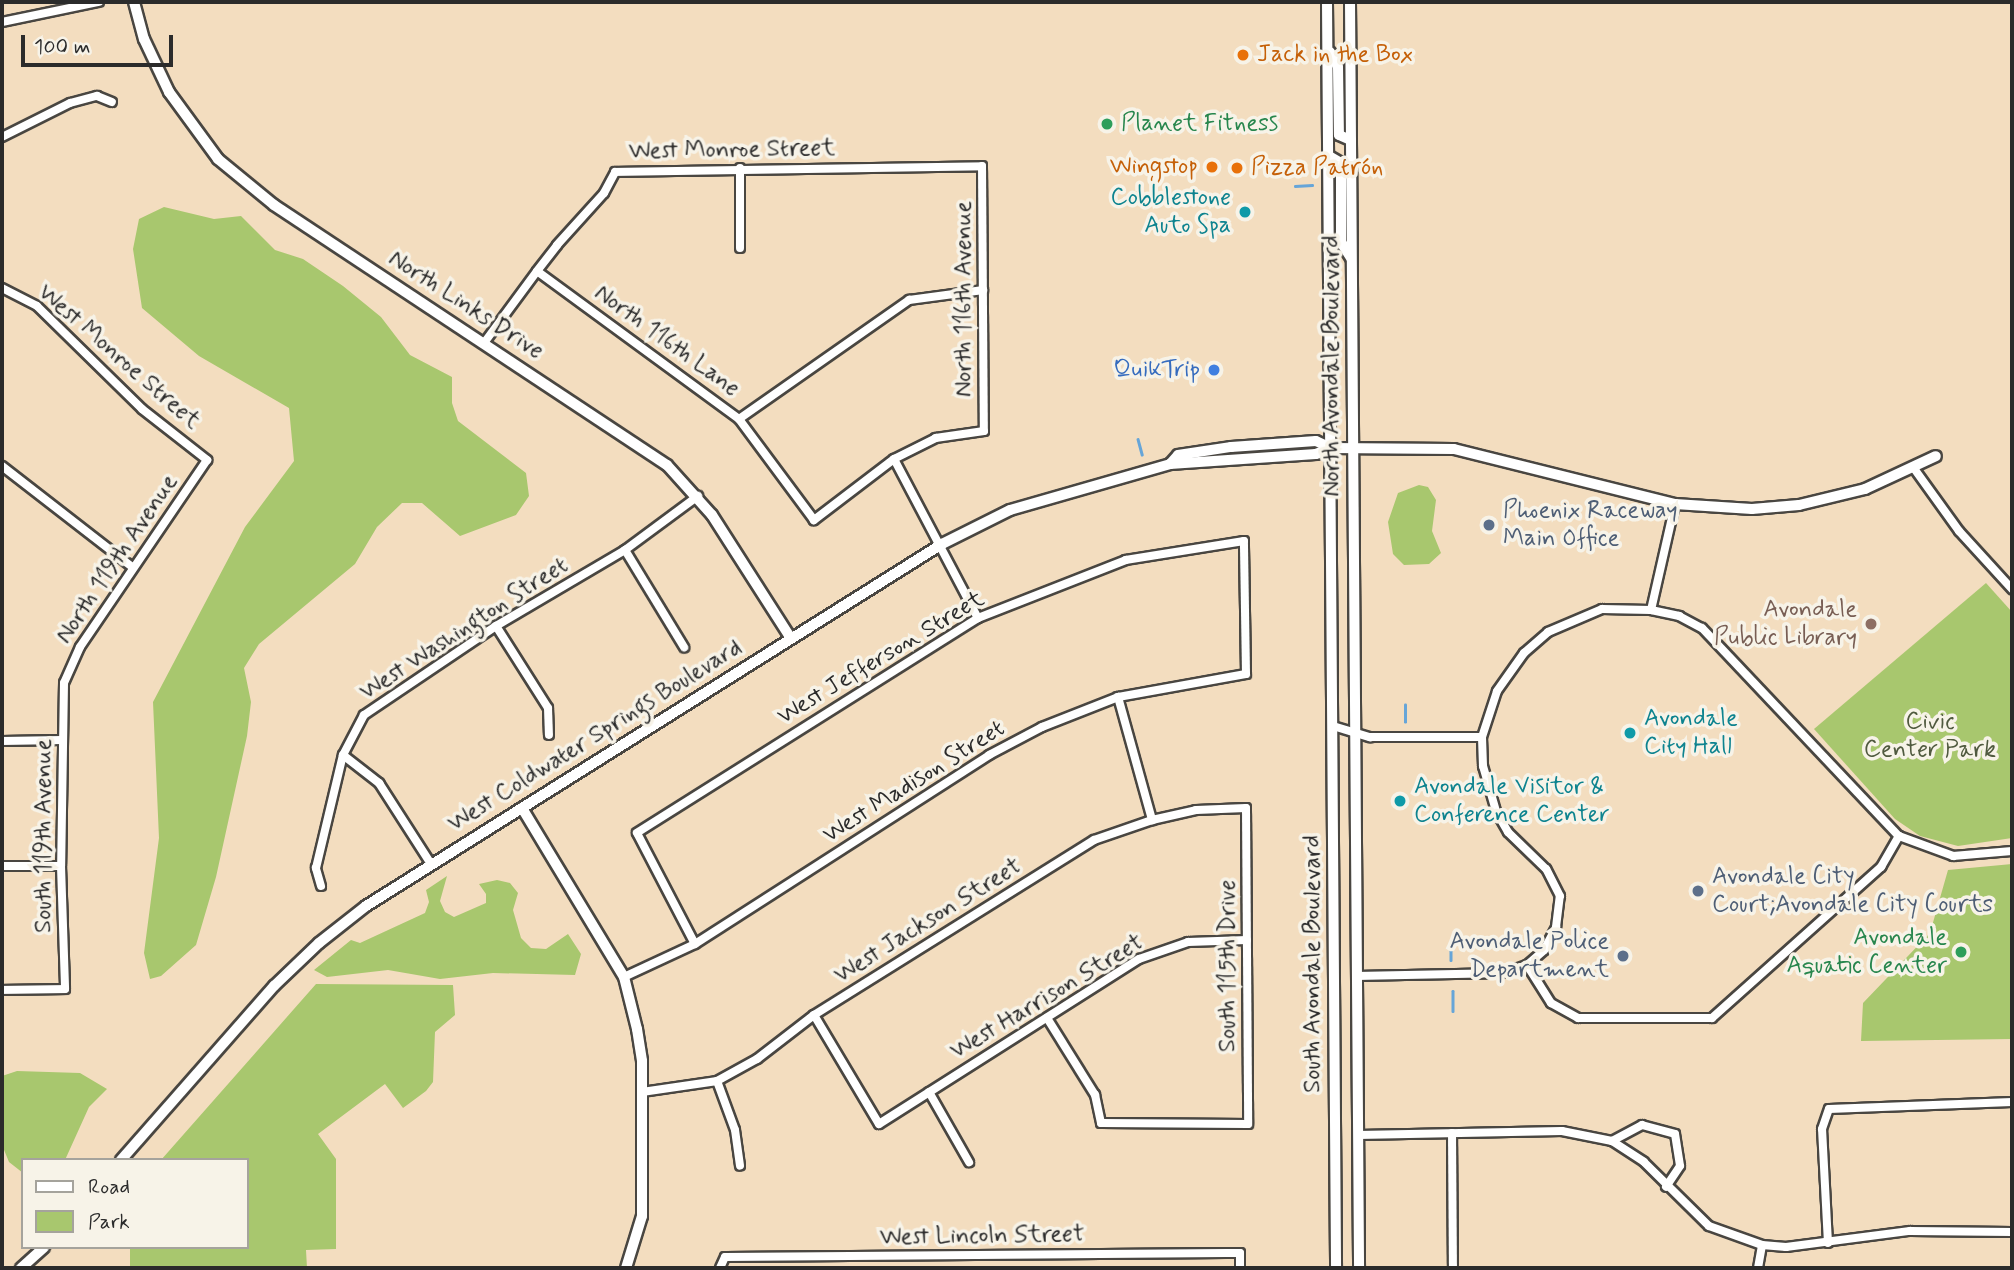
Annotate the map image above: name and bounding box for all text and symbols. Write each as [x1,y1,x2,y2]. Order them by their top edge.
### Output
scale bar [24,21,177,65]
text: 100 m [34,33,90,61]
place label: Jack in the Box [1257,41,1413,69]
marker: Jack in the Box [1235,47,1251,63]
place label: Planet Fitness [1121,110,1282,138]
marker: Planet Fitness [1099,116,1115,132]
street label: West Monroe Street [628,134,836,166]
place label: Wingstop [1110,153,1198,181]
place label: Pizza Patrón [1251,154,1380,182]
marker: Wingstop [1204,159,1220,175]
marker: Pizza Patrón [1229,160,1245,176]
place label: Cobblestone Auto Spa [1111,184,1231,240]
street label: North 116th Avenue [950,201,978,397]
marker: Cobblestone Auto Spa [1237,204,1253,220]
street label: North Avondale Boulevard [1318,237,1346,495]
street label: North Links Drive [384,245,548,365]
street label: West Monroe Street [32,278,206,436]
street label: North 116th Lane [589,279,745,403]
place label: QuikTrip [1113,356,1200,384]
marker: QuikTrip [1206,362,1222,378]
street label: North 119th Avenue [50,469,184,649]
place label: Phoenix Raceway Main Office [1503,497,1680,553]
marker: Phoenix Raceway Main Office [1481,517,1497,533]
street label: West Washington Street [353,550,575,708]
street label: West Jefferson Street [772,585,990,731]
place label: Avondale Public Library [1708,596,1857,652]
marker: Avondale Public Library [1863,616,1879,632]
street label: West Coldwater Springs Boulevard [443,633,747,839]
place label: Avondale City Hall [1644,705,1738,761]
park label: Civic Center Park [1866,708,1994,764]
street label: West Madison Street [816,713,1012,851]
marker: Avondale City Hall [1622,725,1638,741]
street label: South 119th Avenue [30,739,58,933]
place label: Avondale Visitor & Conference Center [1414,773,1611,829]
marker: Avondale Visitor & Conference Center [1392,793,1408,809]
street label: South Avondale Boulevard [1299,837,1327,1091]
street label: West Jackson Street [830,852,1026,990]
place label: Avondale City Court;Avondale City Courts [1712,863,1992,919]
street label: South 115th Drive [1214,880,1242,1052]
marker: Avondale City Court;Avondale City Courts [1690,883,1706,899]
place label: Avondale Aquatic Center [1791,924,1947,980]
street label: West Harrison Street [946,928,1148,1066]
place label: Avondale Police Department [1451,928,1609,984]
marker: Avondale Aquatic Center [1953,944,1969,960]
marker: Avondale Police Department [1615,948,1631,964]
legend [21,1158,248,1249]
text: Road [88,1173,130,1201]
text: Park [88,1208,130,1236]
street label: West Lincoln Street [880,1220,1084,1252]

